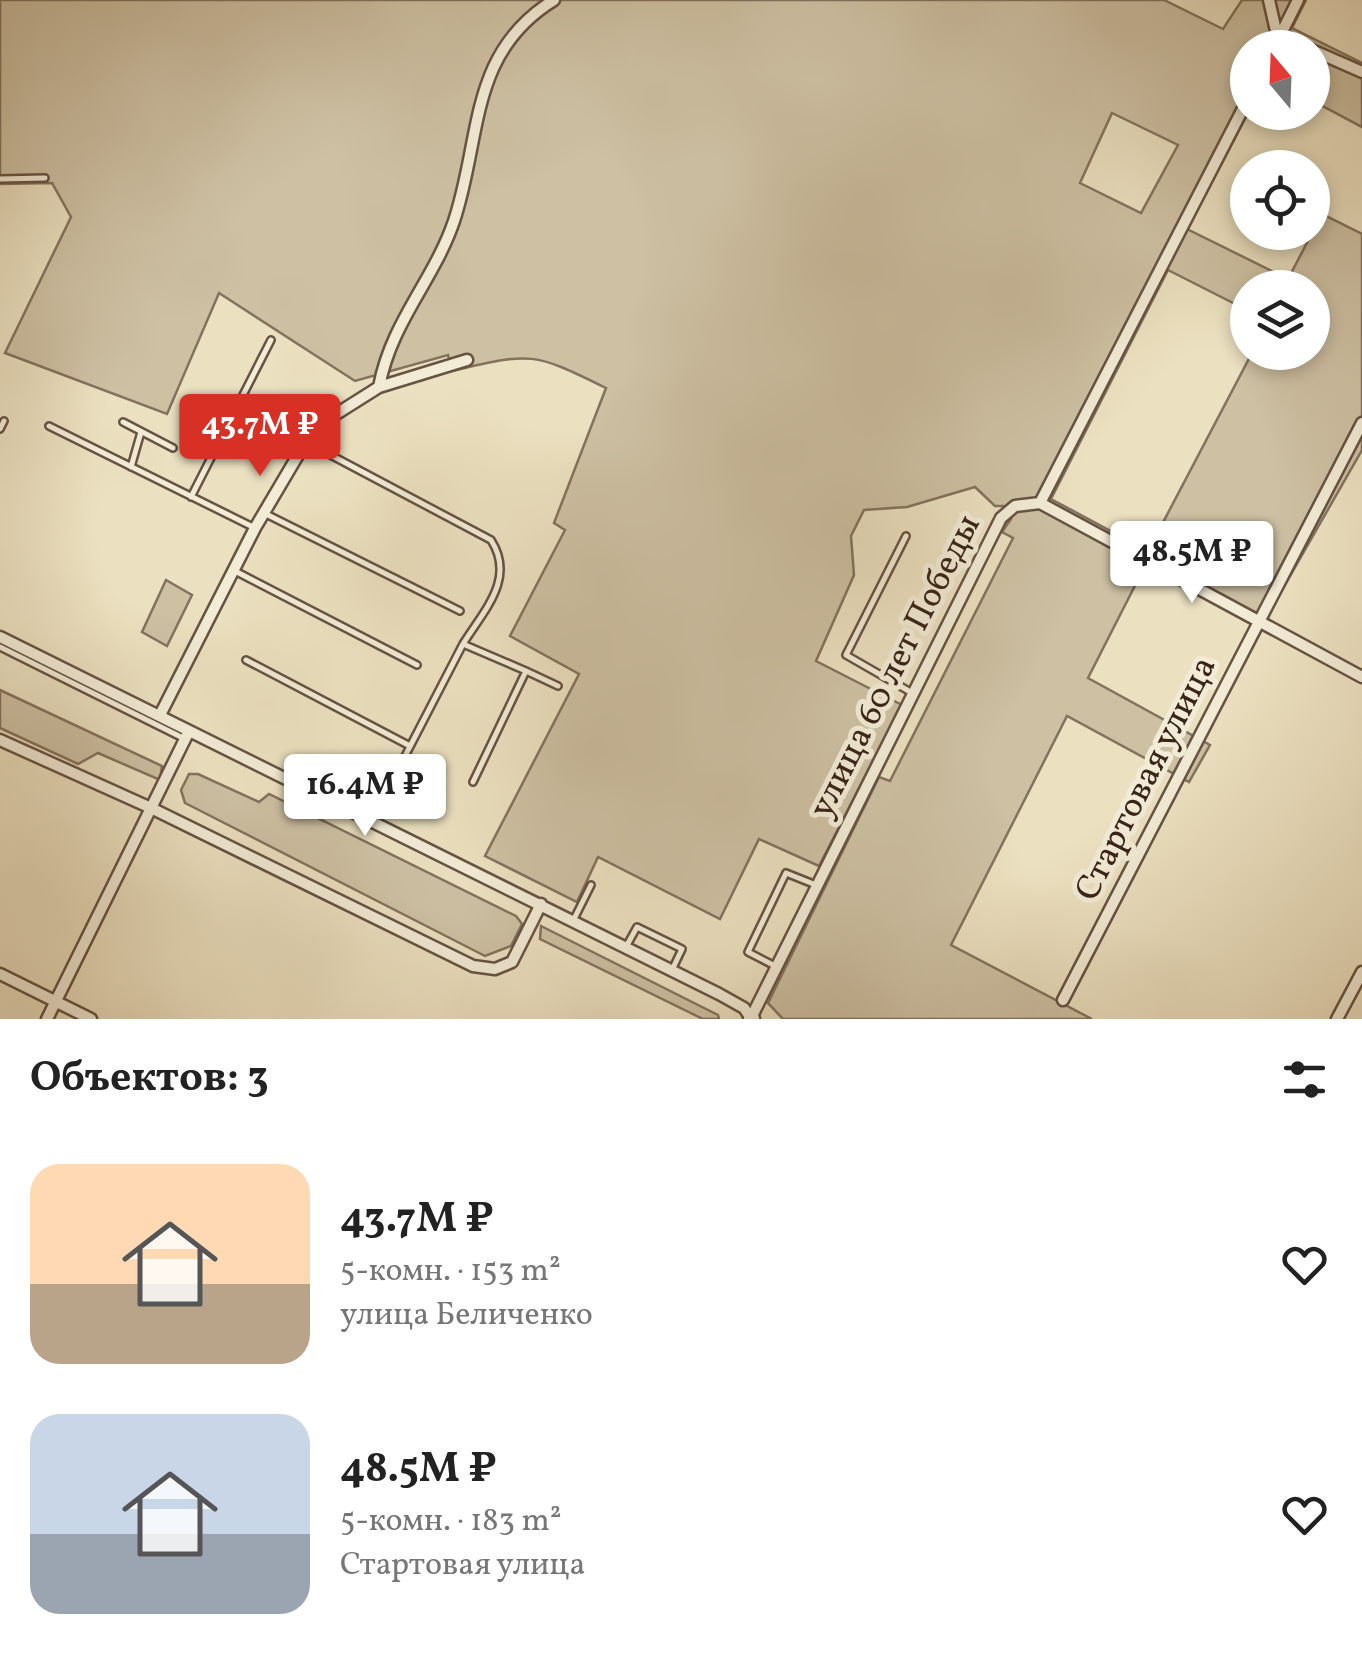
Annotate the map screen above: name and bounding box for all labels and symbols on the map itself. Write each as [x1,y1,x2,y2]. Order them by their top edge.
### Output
north arrow [1230,30,1330,130]
pin: 43.7M ₽ [168,394,352,479]
street label: улица 60 лет Победы [799,507,993,827]
pin: 48.5M ₽ [1100,521,1284,606]
street label: Стартовая улица [1065,649,1229,909]
pin: 16.4M ₽ [273,754,457,839]

